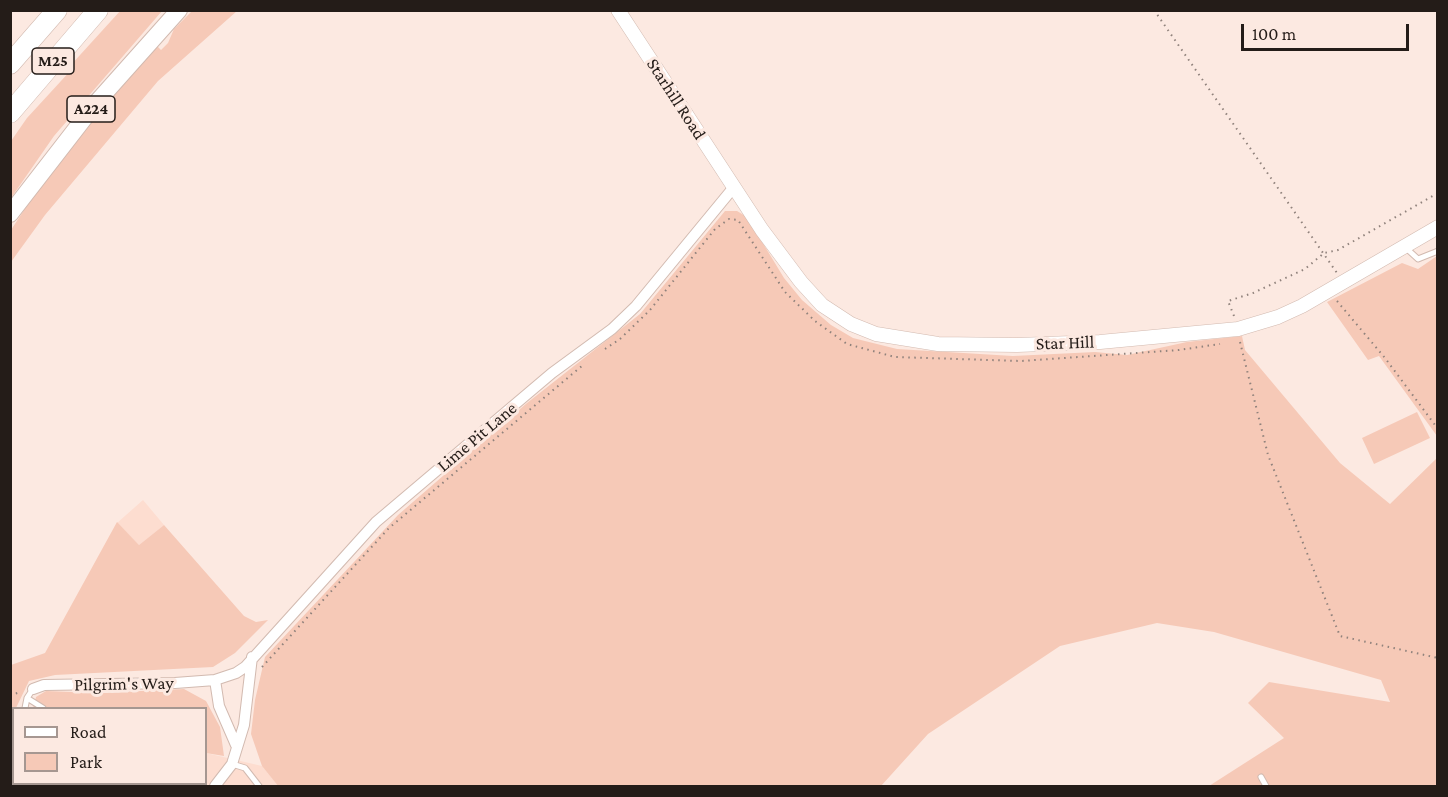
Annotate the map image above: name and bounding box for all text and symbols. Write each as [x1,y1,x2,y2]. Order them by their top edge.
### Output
scale bar [1244,12,1412,50]
text: 100 m [1252,24,1296,44]
road number: M25 [32,48,74,74]
street label: Starhill Road [642,54,710,144]
road number: A224 [67,96,115,122]
street label: Star Hill [1035,331,1095,355]
street label: Lime Pit Lane [433,397,521,477]
street label: Pilgrim's Way [74,672,174,696]
legend [12,707,207,785]
text: Road [70,722,107,742]
text: Park [70,752,102,772]

